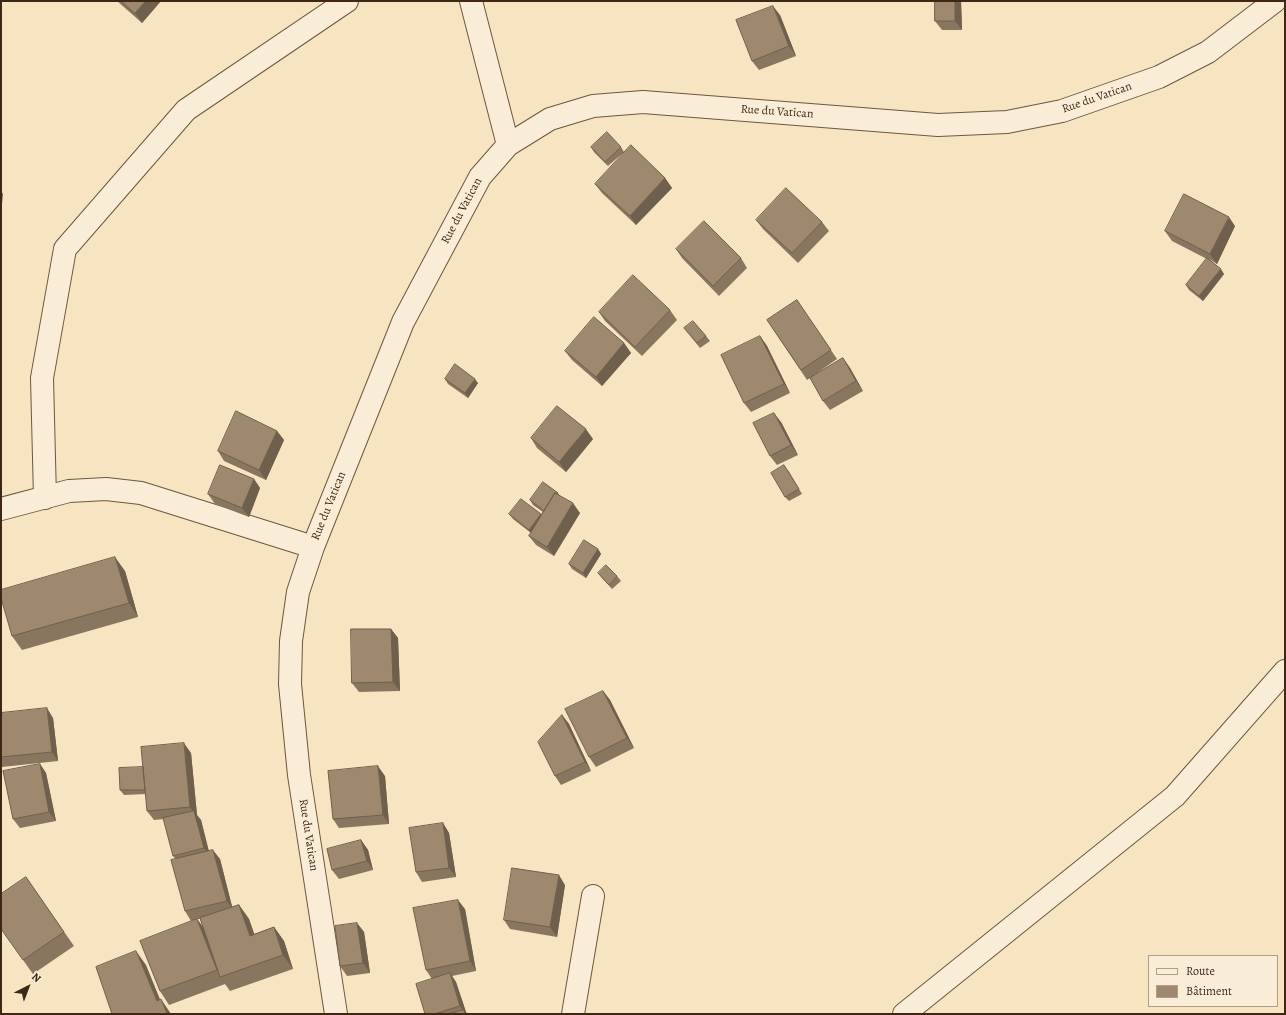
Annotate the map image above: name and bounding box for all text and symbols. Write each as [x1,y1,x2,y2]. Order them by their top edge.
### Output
street label: Rue du Vatican [1060,79,1134,117]
street label: Rue du Vatican [740,102,814,122]
street label: Rue du Vatican [439,175,485,247]
street label: Rue du Vatican [309,469,349,543]
street label: Rue du Vatican [295,798,321,872]
legend [1148,955,1278,1007]
text: Route [1186,963,1215,979]
north arrow [8,967,48,1007]
text: N [28,969,44,986]
text: Bâtiment [1186,983,1232,999]

